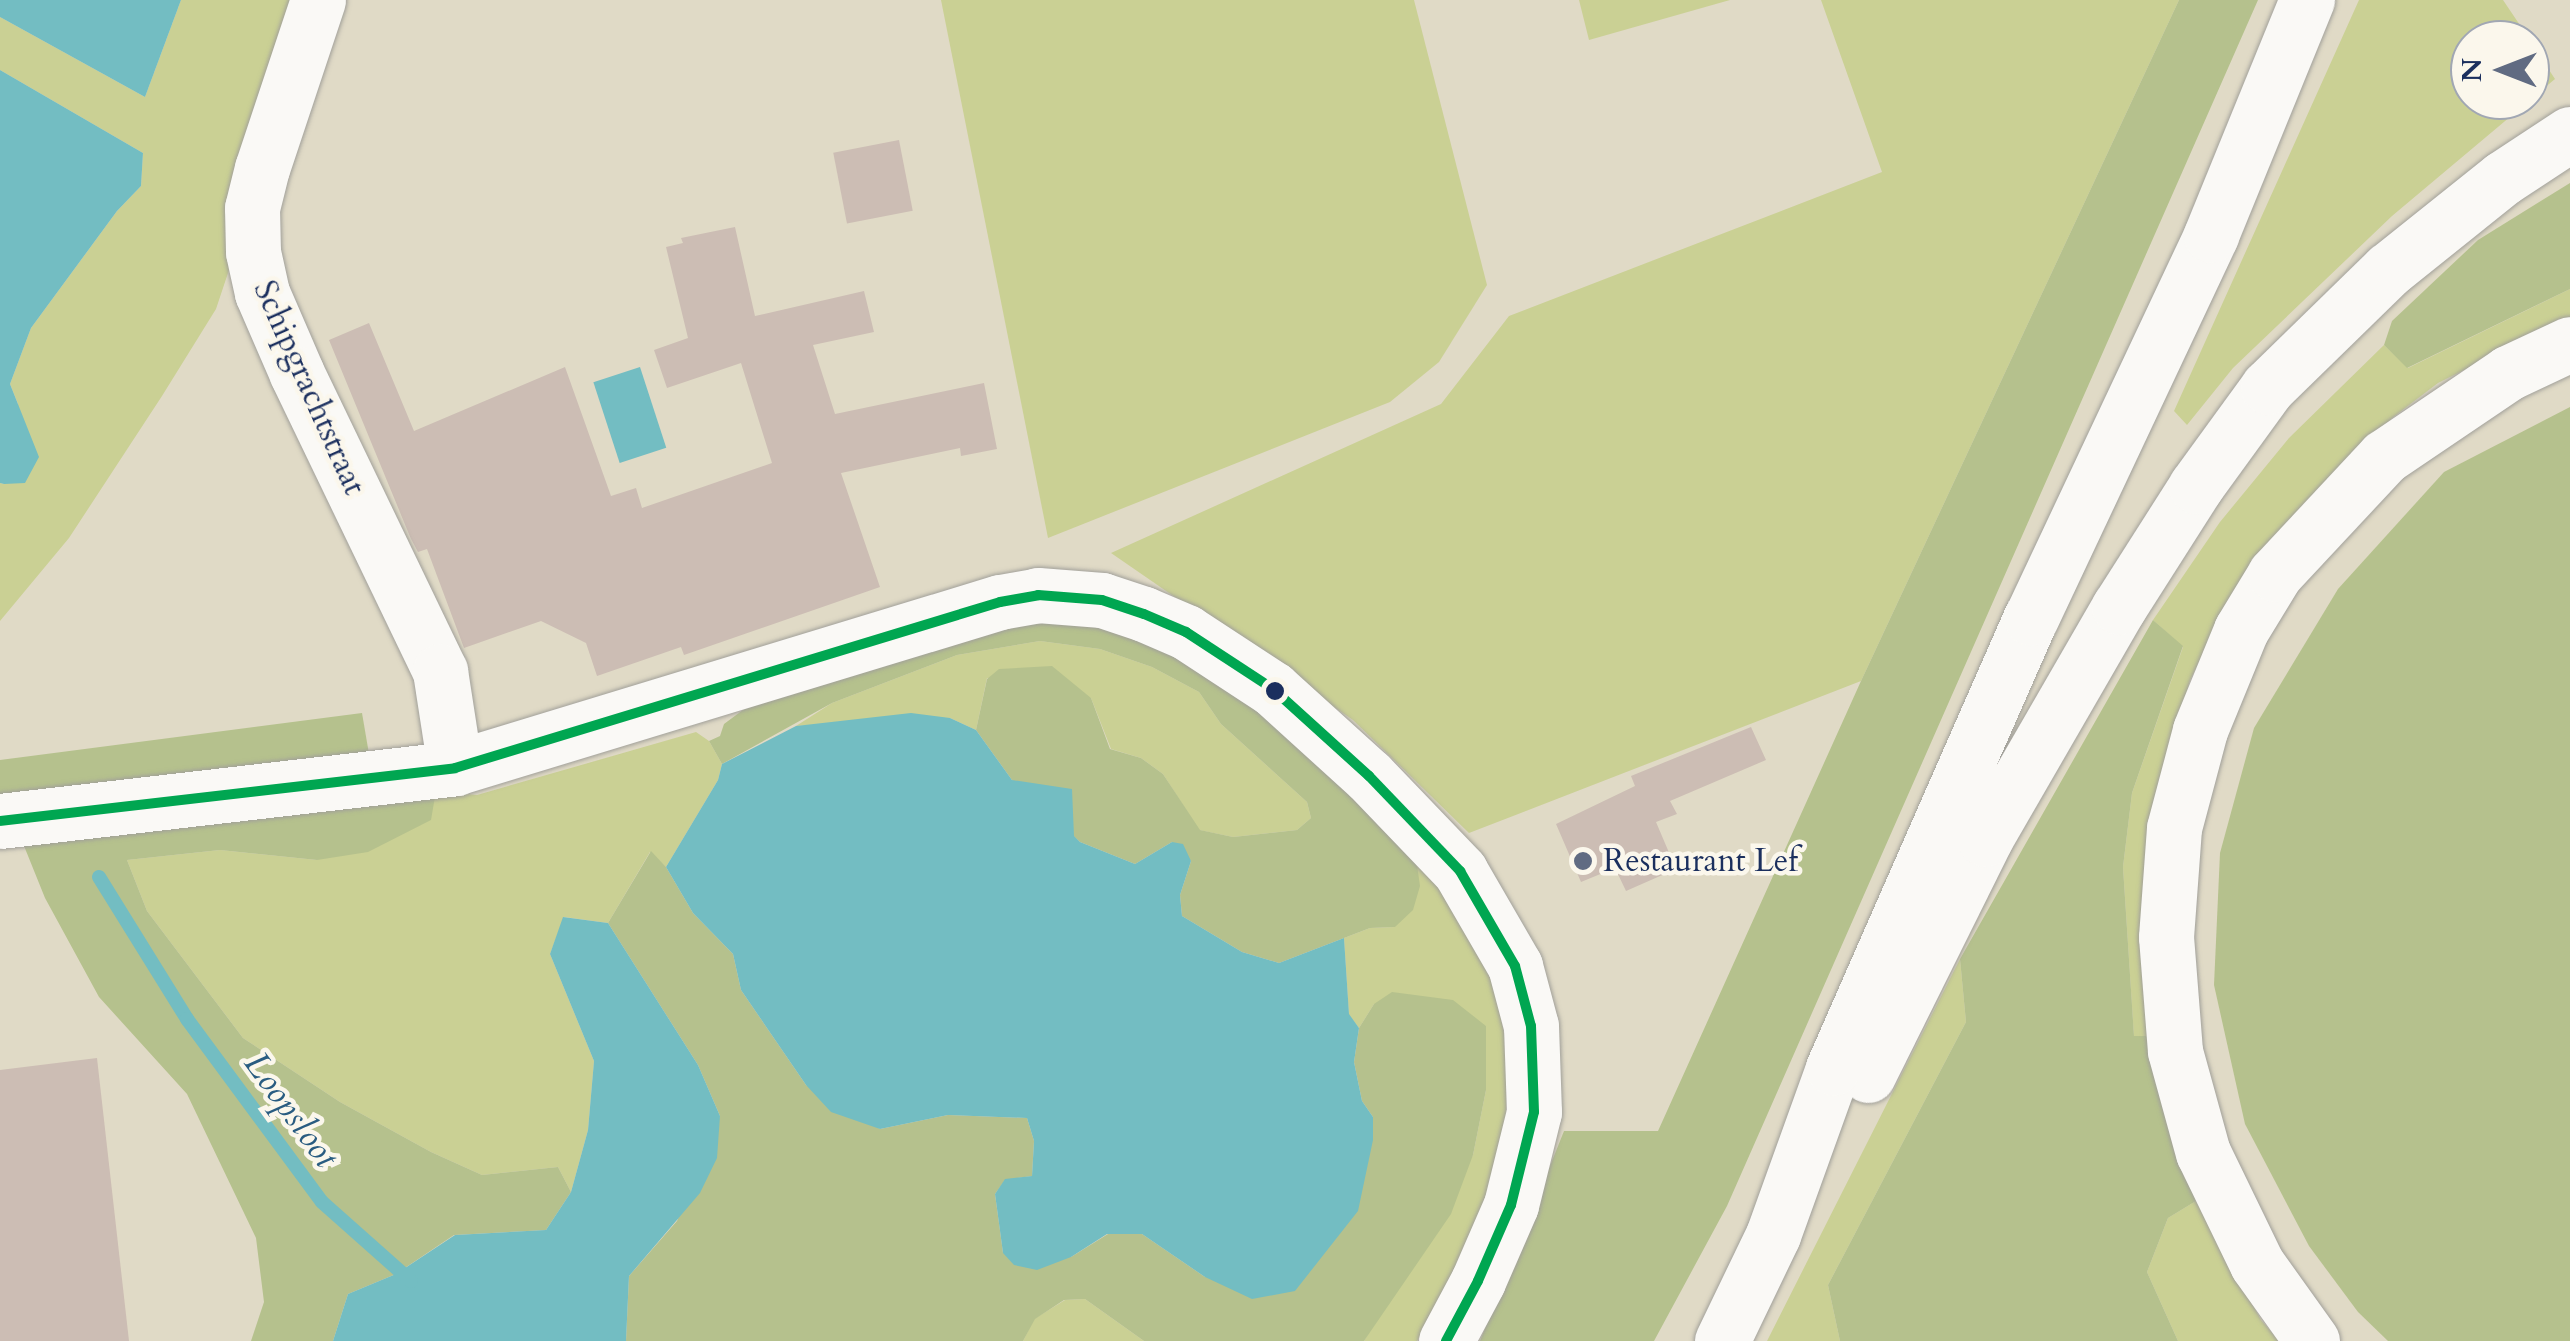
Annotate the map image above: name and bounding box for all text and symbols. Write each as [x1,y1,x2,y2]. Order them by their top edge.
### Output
north arrow [2450,20,2550,120]
text: N [2453,58,2491,82]
street label: Schipgrachtstraat [245,275,373,501]
unlabelled marker [1265,681,1285,701]
place label: Restaurant Lef [1603,842,1798,880]
marker: Restaurant Lef [1572,850,1594,872]
water label: Loopsloot [235,1044,347,1176]

